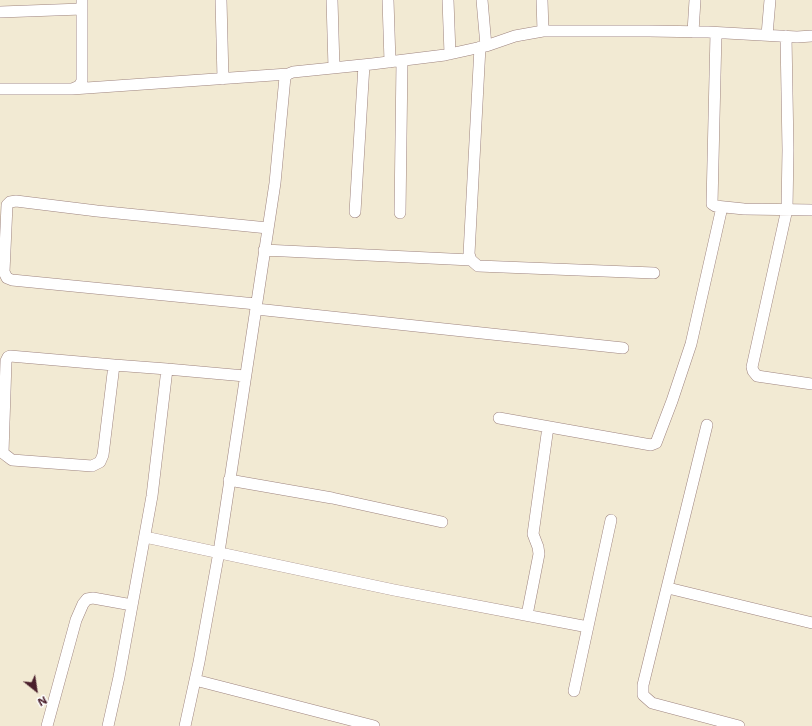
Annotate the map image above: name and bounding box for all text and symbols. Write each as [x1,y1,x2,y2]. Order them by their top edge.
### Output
north arrow [16,670,56,710]
text: N [35,692,50,710]

